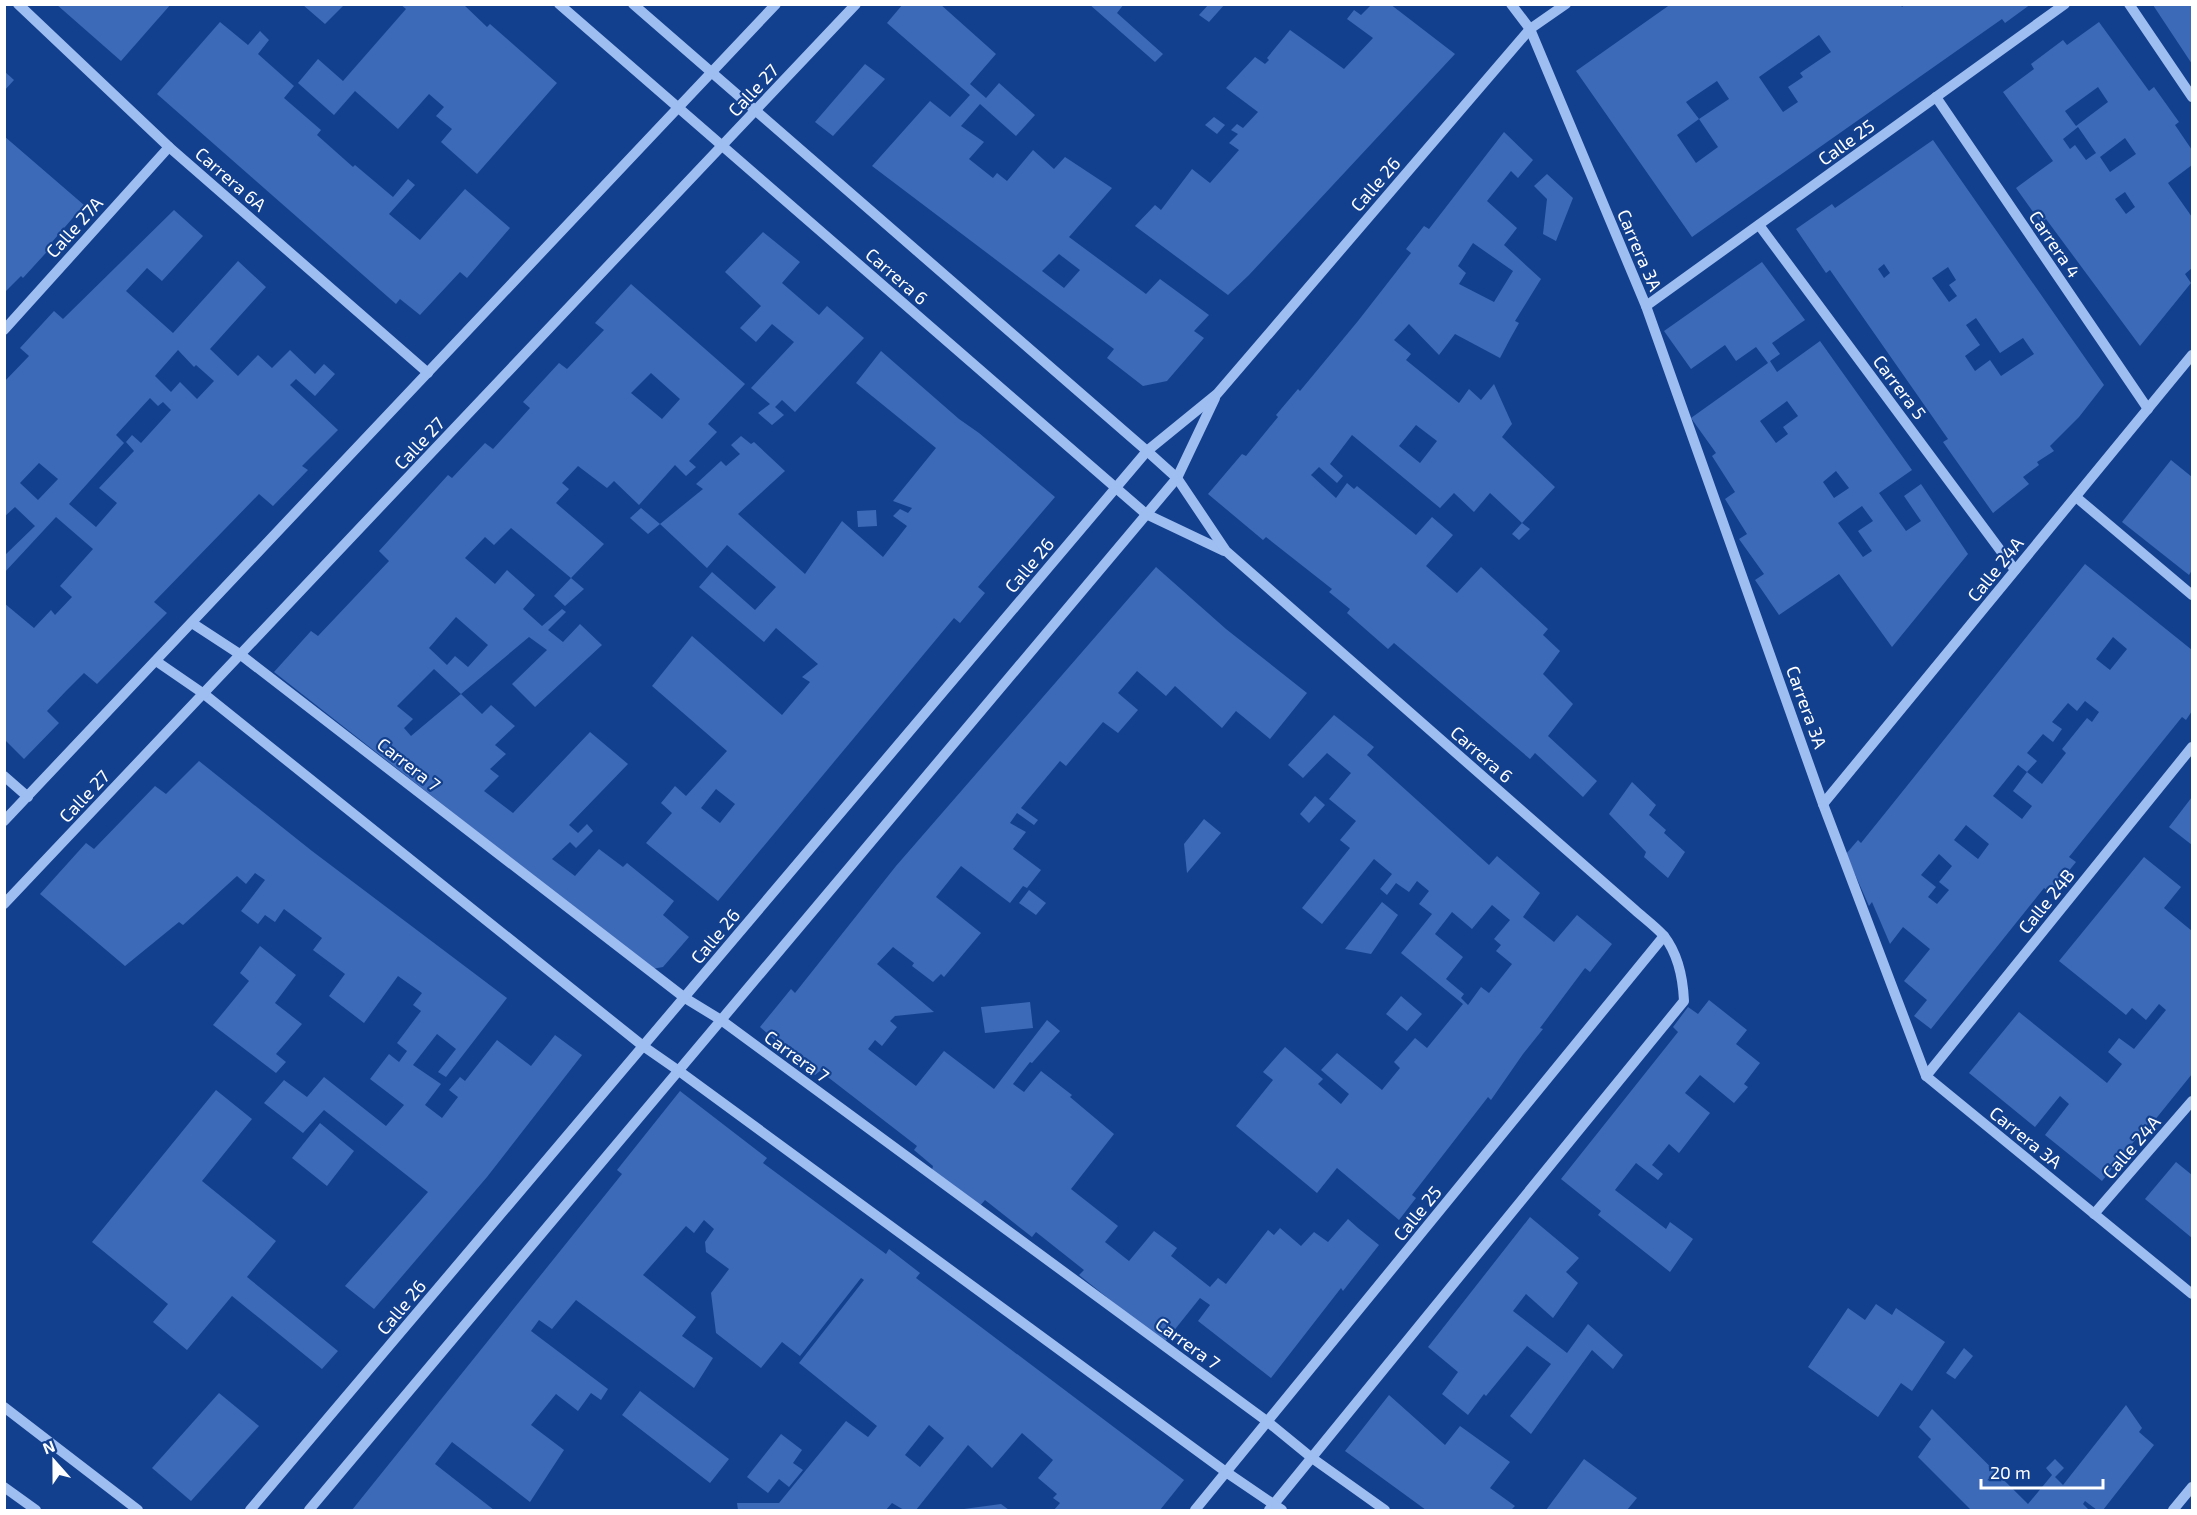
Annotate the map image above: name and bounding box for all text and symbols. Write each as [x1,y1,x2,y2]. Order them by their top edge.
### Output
street label: Calle 27 [723,59,783,121]
street label: Calle 25 [1814,114,1878,170]
street label: Carrera 6A [191,142,272,216]
street label: Calle 26 [1345,152,1405,216]
street label: Calle 27A [41,191,108,262]
street label: Carrera 3A [1613,206,1667,295]
street label: Carrera 4 [2025,206,2085,282]
street label: Carrera 6 [861,243,933,309]
street label: Carrera 5 [1869,351,1931,423]
street label: Calle 27 [389,412,449,474]
street label: Calle 24A [1962,532,2028,606]
street label: Calle 26 [1000,533,1058,597]
street label: Carrera 3A [1782,663,1832,752]
street label: Carrera 6 [1446,721,1518,787]
street label: Carrera 7 [373,732,445,796]
street label: Calle 27 [54,765,114,827]
street label: Calle 24B [2013,864,2079,938]
street label: Calle 26 [686,904,744,968]
street label: Carrera 7 [760,1025,834,1087]
street label: Carrera 3A [1986,1101,2067,1173]
street label: Calle 24A [2097,1110,2165,1183]
street label: Calle 25 [1388,1181,1446,1245]
street label: Calle 26 [372,1275,430,1339]
street label: Carrera 7 [1151,1312,1225,1374]
north arrow [24,1431,84,1491]
text: N [40,1436,57,1457]
scale bar [1981,1452,2102,1490]
text: 20 m [1990,1461,2031,1483]

